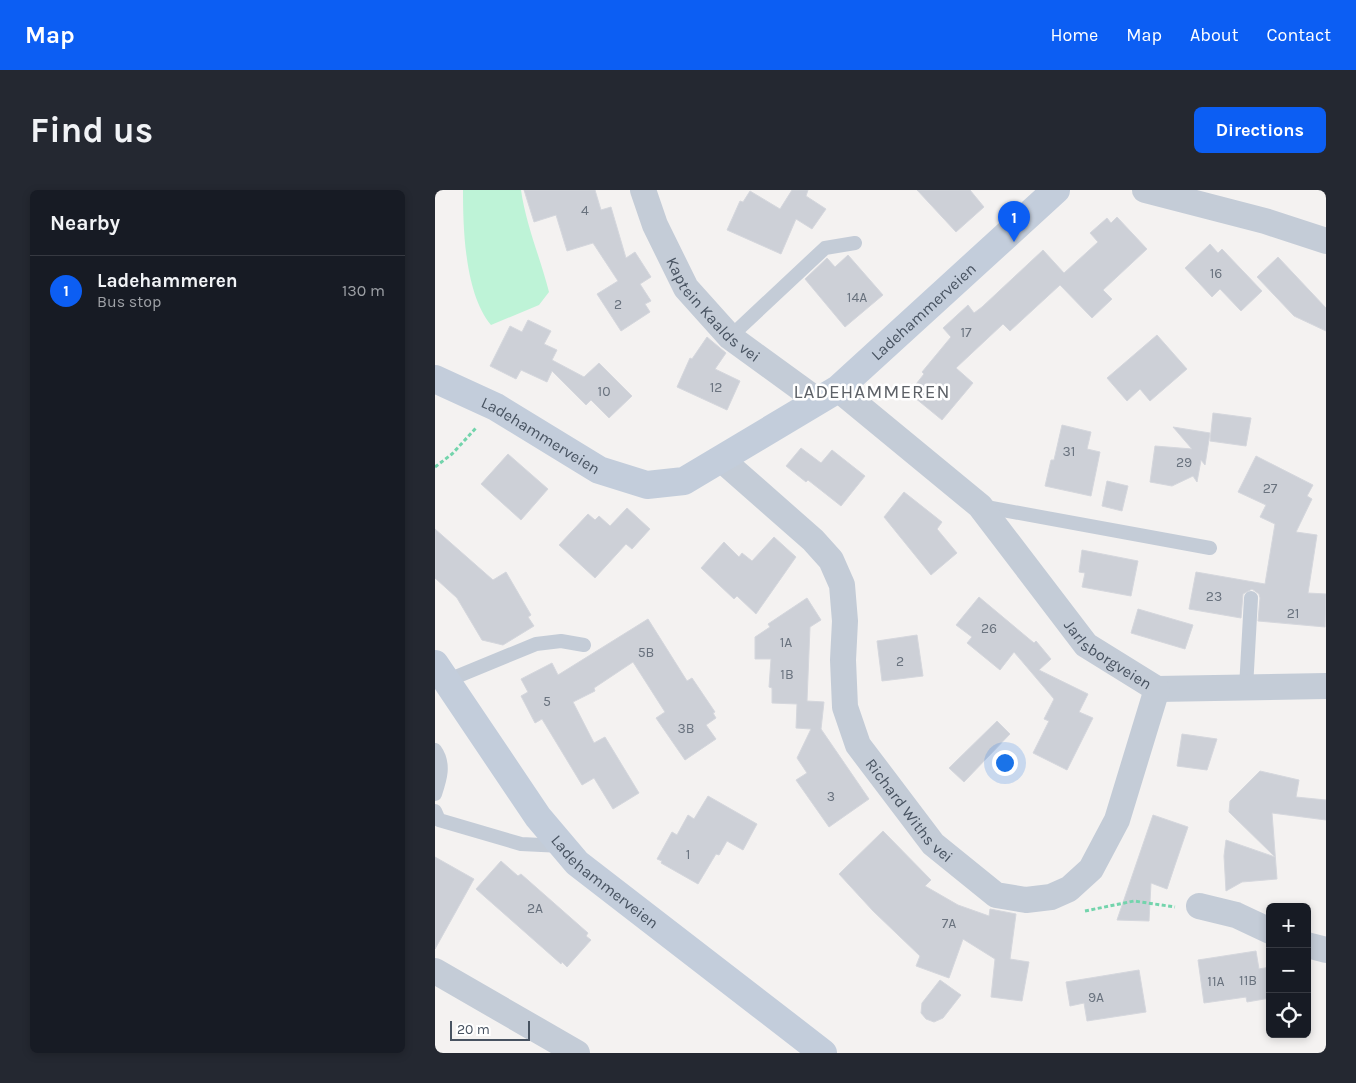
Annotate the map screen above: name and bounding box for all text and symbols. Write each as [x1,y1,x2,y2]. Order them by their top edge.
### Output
text: Map [25,21,75,49]
text: Home [1050,24,1098,46]
text: Map [1126,24,1162,46]
text: About [1190,24,1239,46]
text: Contact [1267,24,1331,46]
button: Directions [1194,107,1326,153]
text: Find us [30,110,153,151]
pin: 1 [998,201,1030,242]
house number: 4 [581,202,589,219]
text: Nearby [50,211,120,235]
street label: Kaptein Kaalds vei [662,254,764,366]
street label: Ladehammerveien [867,259,980,364]
house number: 16 [1210,265,1222,282]
text: Ladehammeren [97,270,238,292]
text: 1 [63,281,69,300]
text: 130 m [342,281,385,300]
house number: 14A [847,289,867,306]
text: Bus stop [97,292,161,311]
house number: 2 [614,296,622,313]
house number: 17 [960,324,972,341]
house number: 12 [710,379,722,396]
district label: LADEHAMMEREN [794,381,950,403]
house number: 10 [598,383,610,400]
street label: Ladehammerveien [478,393,604,478]
house number: 31 [1063,443,1075,460]
house number: 29 [1176,454,1192,471]
house number: 27 [1263,480,1278,497]
house number: 23 [1206,588,1222,605]
house number: 21 [1287,605,1299,622]
street label: Jarlsborgveien [1060,616,1155,694]
house number: 26 [981,620,997,637]
house number: 1A [780,634,792,651]
house number: 5B [638,644,654,661]
house number: 2 [896,653,904,670]
house number: 1B [780,666,794,683]
house number: 5 [543,693,551,710]
house number: 3B [678,720,694,737]
your location [992,750,1018,776]
street label: Richard Withs vei [861,755,957,866]
house number: 3 [827,788,835,805]
street label: Ladehammerveien [547,831,662,933]
house number: 1 [686,846,690,863]
house number: 2A [527,900,543,917]
map controls [1266,903,1311,1038]
button: + [1266,903,1311,948]
house number: 7A [942,915,956,932]
button: − [1266,948,1311,993]
house number: 11B [1239,972,1257,989]
house number: 11A [1207,973,1225,990]
house number: 9A [1088,989,1104,1006]
button: locate [1266,993,1311,1038]
scale bar [450,1018,530,1041]
text: 20 m [457,1021,490,1038]

